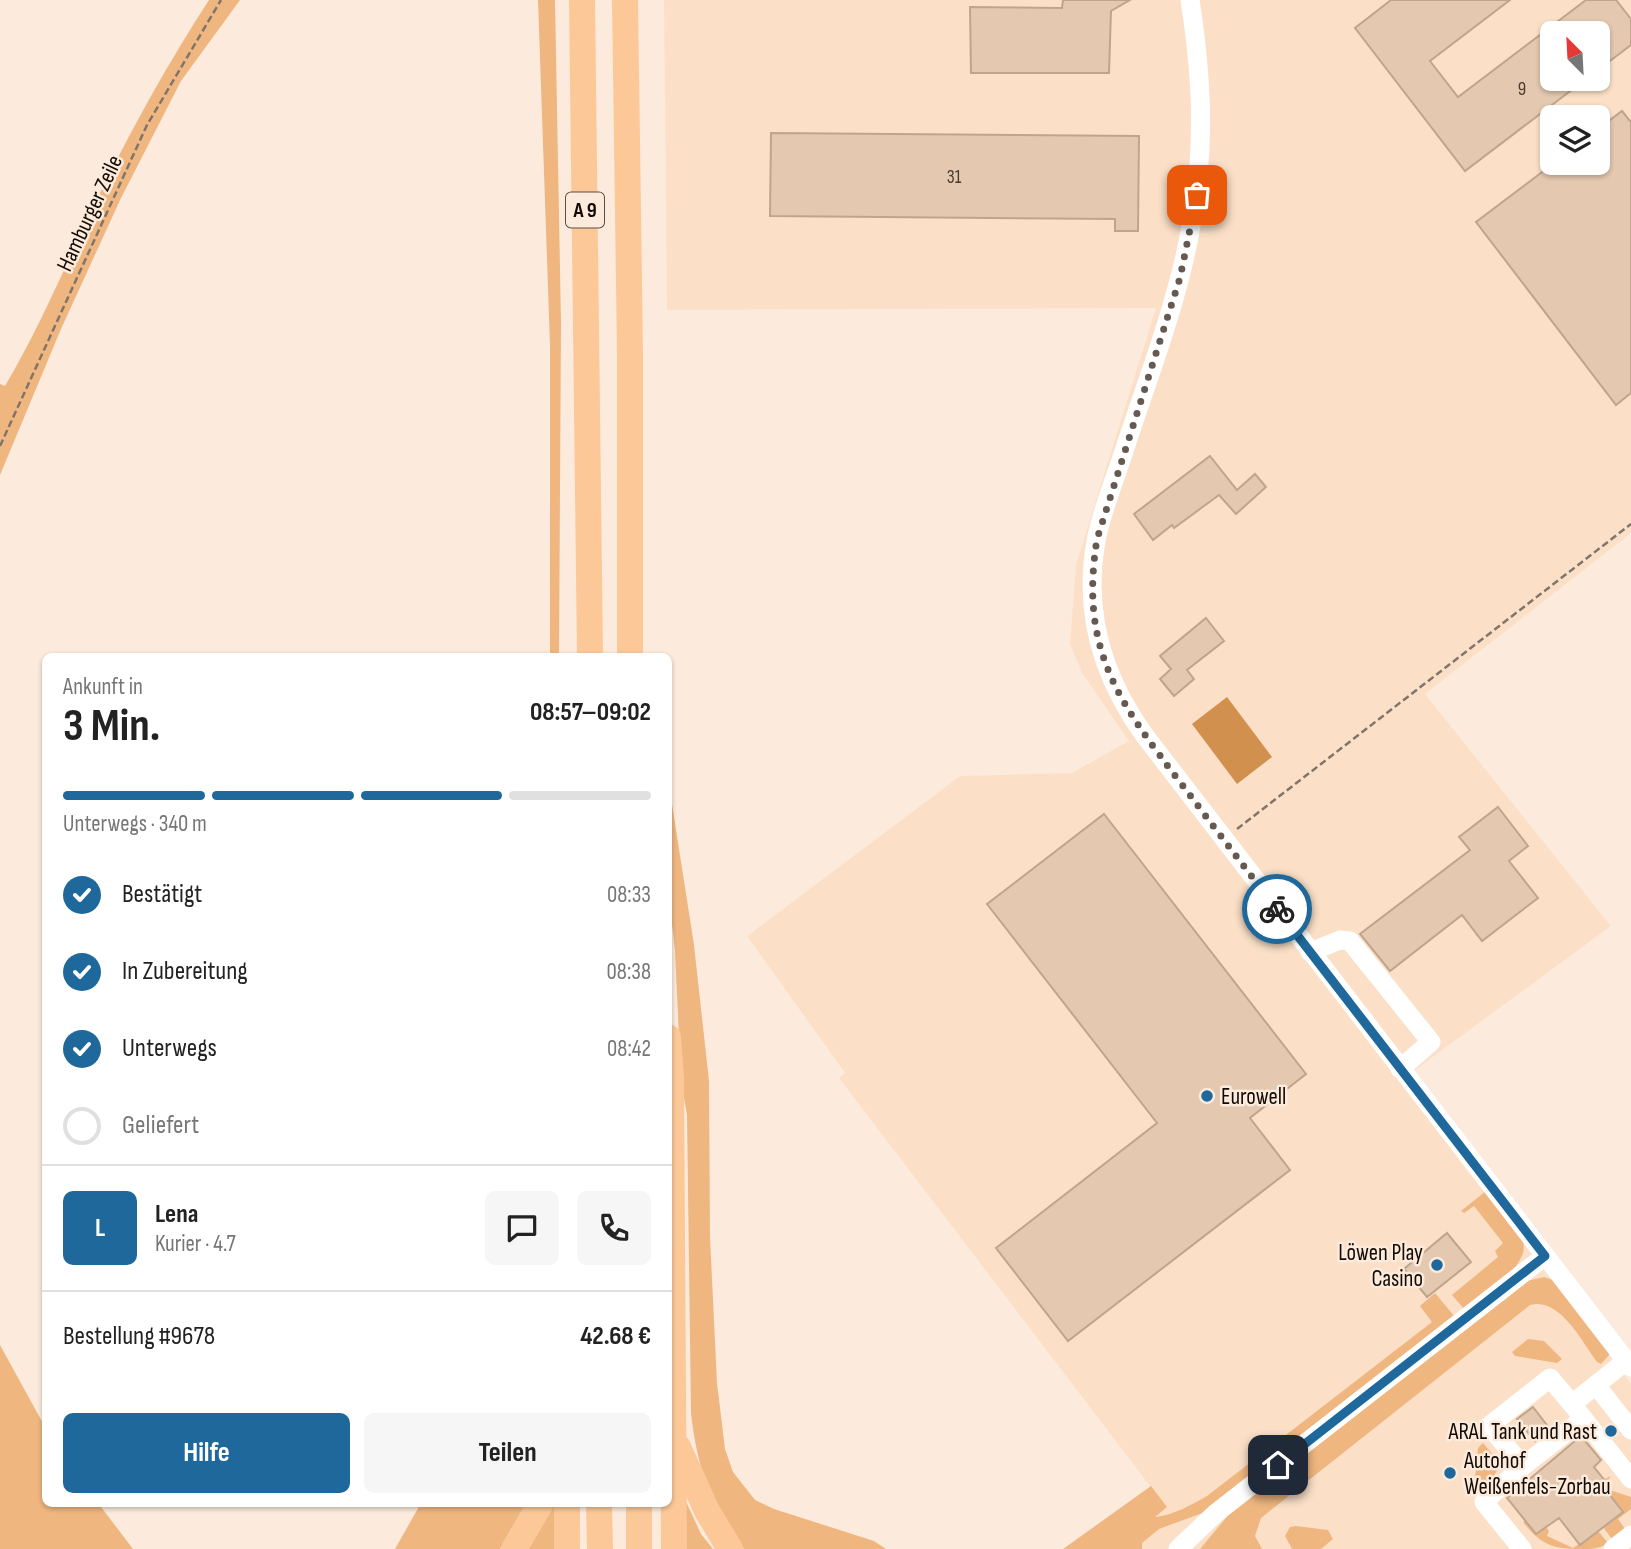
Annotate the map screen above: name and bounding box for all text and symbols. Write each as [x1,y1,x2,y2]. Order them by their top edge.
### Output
north arrow [1540,21,1610,91]
map controls [1540,21,1610,175]
house number: 9 [1518,78,1526,101]
button: layers [1540,105,1610,175]
street label: Hamburger Zeile [51,151,129,276]
pin [1167,165,1227,225]
house number: 31 [947,166,962,189]
icon: bag [1178,176,1216,214]
road number: A 9 [566,192,604,228]
text: Ankunft in [63,673,143,701]
text: 08:57–09:02 [530,697,651,728]
text: 3 Min. [63,699,160,754]
text: Unterwegs · 340 m [63,810,207,838]
courier [1242,874,1312,944]
icon: check [63,876,101,914]
text: Bestätigt [122,879,202,910]
text: 08:33 [607,881,651,909]
icon: bike [1258,890,1296,928]
icon: check [63,953,101,991]
text: In Zubereitung [122,956,248,987]
text: 08:38 [607,958,651,986]
icon: check [63,1030,101,1068]
text: Unterwegs [122,1033,217,1064]
text: 08:42 [607,1035,651,1063]
place label: Eurowell [1221,1083,1286,1111]
marker: Eurowell [1199,1088,1215,1104]
text: Geliefert [122,1110,199,1141]
button: chat [485,1191,559,1265]
button: phone [577,1191,651,1265]
text: Lena [155,1199,198,1230]
text: L [95,1213,105,1244]
text: Kurier · 4.7 [155,1230,236,1258]
place label: Löwen Play Casino [1338,1239,1423,1293]
marker: Löwen Play Casino [1429,1257,1445,1273]
text: Bestellung #9678 [63,1321,215,1352]
text: 42.68 € [580,1321,651,1352]
button: Hilfe [63,1413,350,1493]
button: Teilen [364,1413,651,1493]
place label: ARAL Tank und Rast [1448,1418,1597,1446]
marker: ARAL Tank und Rast [1603,1423,1619,1439]
pin [1248,1435,1308,1495]
icon: home [1259,1446,1297,1484]
place label: Autohof Weißenfels-Zorbau [1463,1447,1611,1501]
marker: Autohof Weißenfels-Zorbau [1442,1465,1458,1481]

